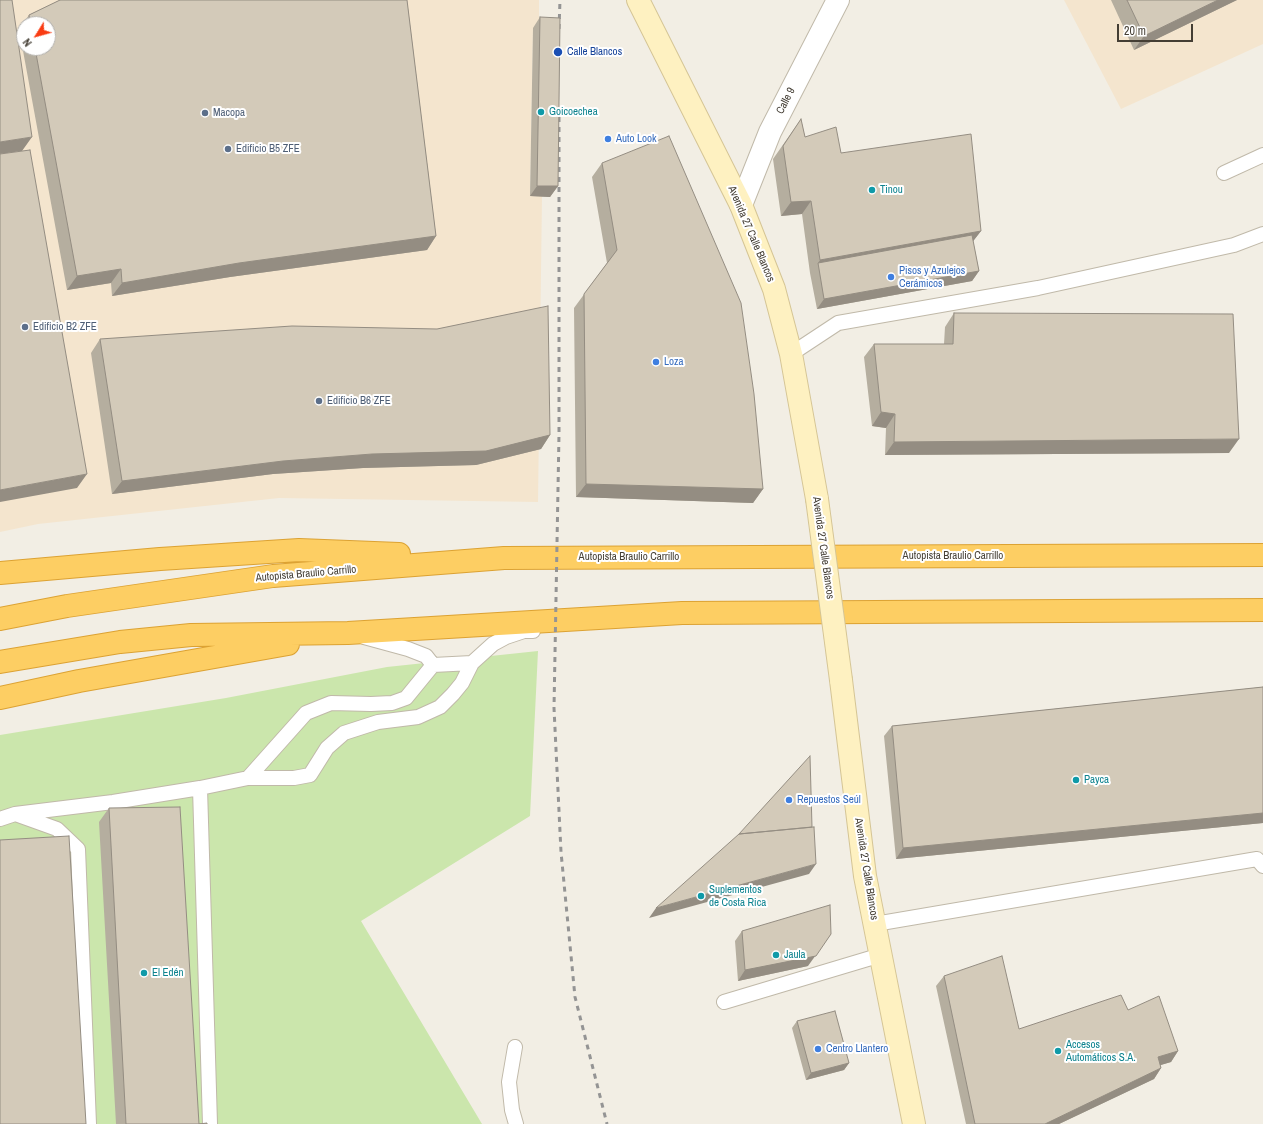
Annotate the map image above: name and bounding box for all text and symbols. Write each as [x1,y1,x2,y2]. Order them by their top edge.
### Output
north arrow [16,16,56,56]
scale bar [1119,16,1195,42]
text: 20 m [1124,23,1146,39]
text: N [20,36,35,49]
place label: Calle Blancos [567,45,622,59]
marker: Calle Blancos [552,46,564,58]
street label: Calle 9 [774,85,798,117]
place label: Goicoechea [549,105,598,119]
place label: Macopa [213,106,245,120]
marker: Goicoechea [536,107,546,117]
marker: Macopa [200,108,210,118]
place label: Auto Look [616,132,657,146]
marker: Auto Look [603,134,613,144]
place label: Edificio B5 ZFE [236,142,300,156]
marker: Edificio B5 ZFE [223,144,233,154]
place label: Tinou [880,183,903,197]
street label: Avenida 27 Calle Blancos [725,184,777,284]
marker: Tinou [867,185,877,195]
place label: Pisos y Azulejos Cerámicos [899,264,965,290]
marker: Pisos y Azulejos Cerámicos [886,272,896,282]
place label: Edificio B2 ZFE [33,320,97,334]
marker: Edificio B2 ZFE [20,322,30,332]
place label: Loza [664,355,684,369]
marker: Loza [651,357,661,367]
place label: Edificio B6 ZFE [327,394,391,408]
marker: Edificio B6 ZFE [314,396,324,406]
street label: Avenida 27 Calle Blancos [809,496,837,600]
street label: Autopista Braulio Carrillo [903,549,1003,563]
street label: Autopista Braulio Carrillo [579,550,679,564]
street label: Autopista Braulio Carrillo [255,563,357,585]
place label: Payca [1084,773,1109,787]
marker: Payca [1071,775,1081,785]
place label: Repuestos Seúl [797,793,861,807]
marker: Repuestos Seúl [784,795,794,805]
street label: Avenida 27 Calle Blancos [851,817,881,921]
place label: Suplementos de Costa Rica [709,883,766,909]
marker: Suplementos de Costa Rica [696,891,706,901]
place label: Jaula [784,948,806,962]
marker: Jaula [771,950,781,960]
place label: El Edén [152,966,184,980]
marker: El Edén [139,968,149,978]
place label: Accesos Automáticos S.A. [1066,1038,1136,1064]
place label: Centro Llantero [826,1042,888,1056]
marker: Centro Llantero [813,1044,823,1054]
marker: Accesos Automáticos S.A. [1053,1046,1063,1056]

